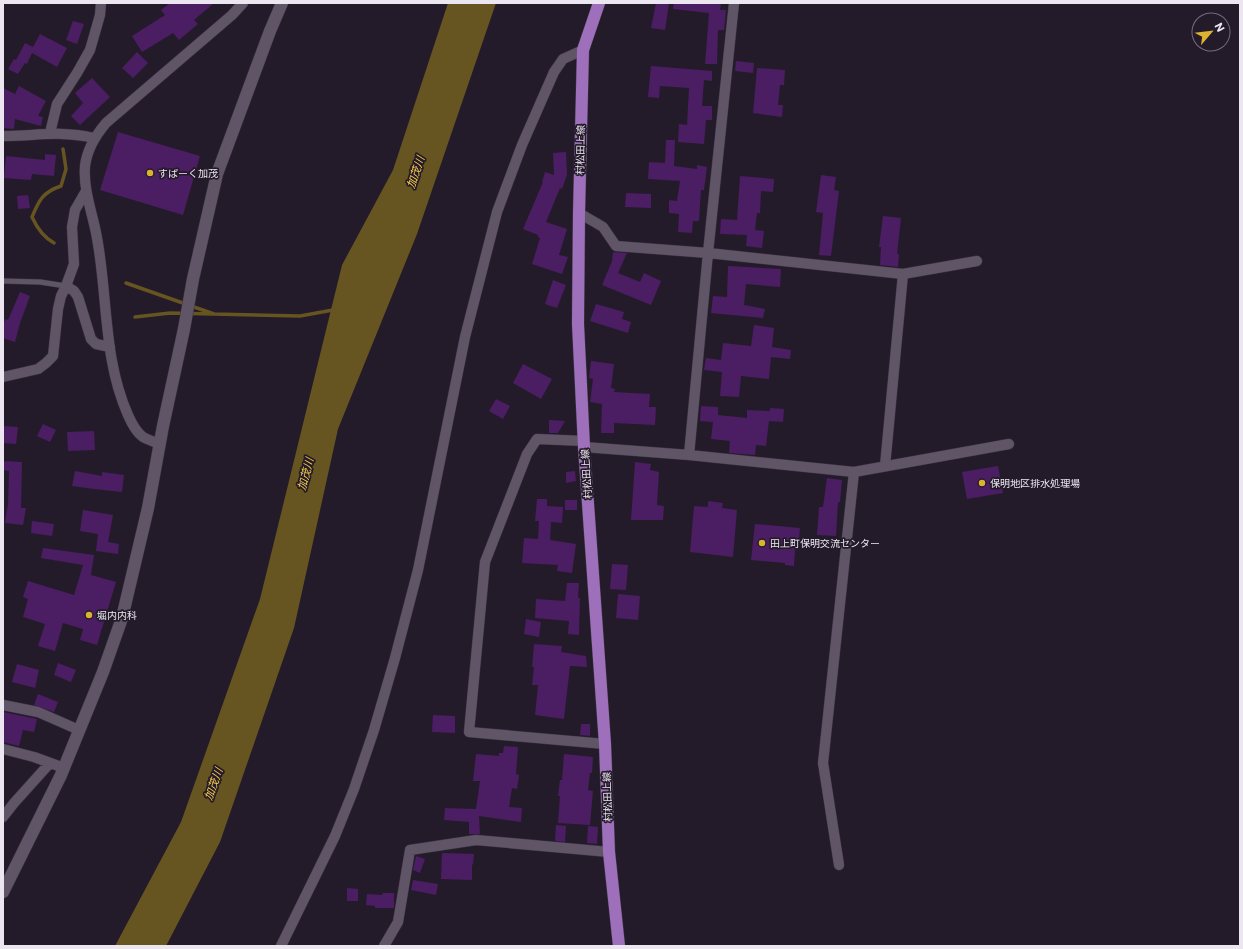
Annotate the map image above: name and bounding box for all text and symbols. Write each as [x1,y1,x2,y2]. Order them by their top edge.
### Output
north arrow [1191,12,1231,52]
text: N [1213,20,1228,34]
street label: 村松田上線 [574,125,586,175]
water label: 加茂川 [403,153,427,190]
place label: すぱーく加茂 [158,167,218,179]
marker: すぱーく加茂 [145,168,155,178]
street label: 村松田上線 [578,449,594,499]
water label: 加茂川 [294,455,316,492]
place label: 保明地区排水処理場 [990,477,1080,489]
marker: 保明地区排水処理場 [977,478,987,488]
place label: 田上町保明交流センター [770,537,880,549]
marker: 田上町保明交流センター [757,538,767,548]
place label: 堀内内科 [97,609,137,621]
marker: 堀内内科 [84,610,94,620]
water label: 加茂川 [201,765,225,802]
street label: 村松田上線 [600,772,614,822]

